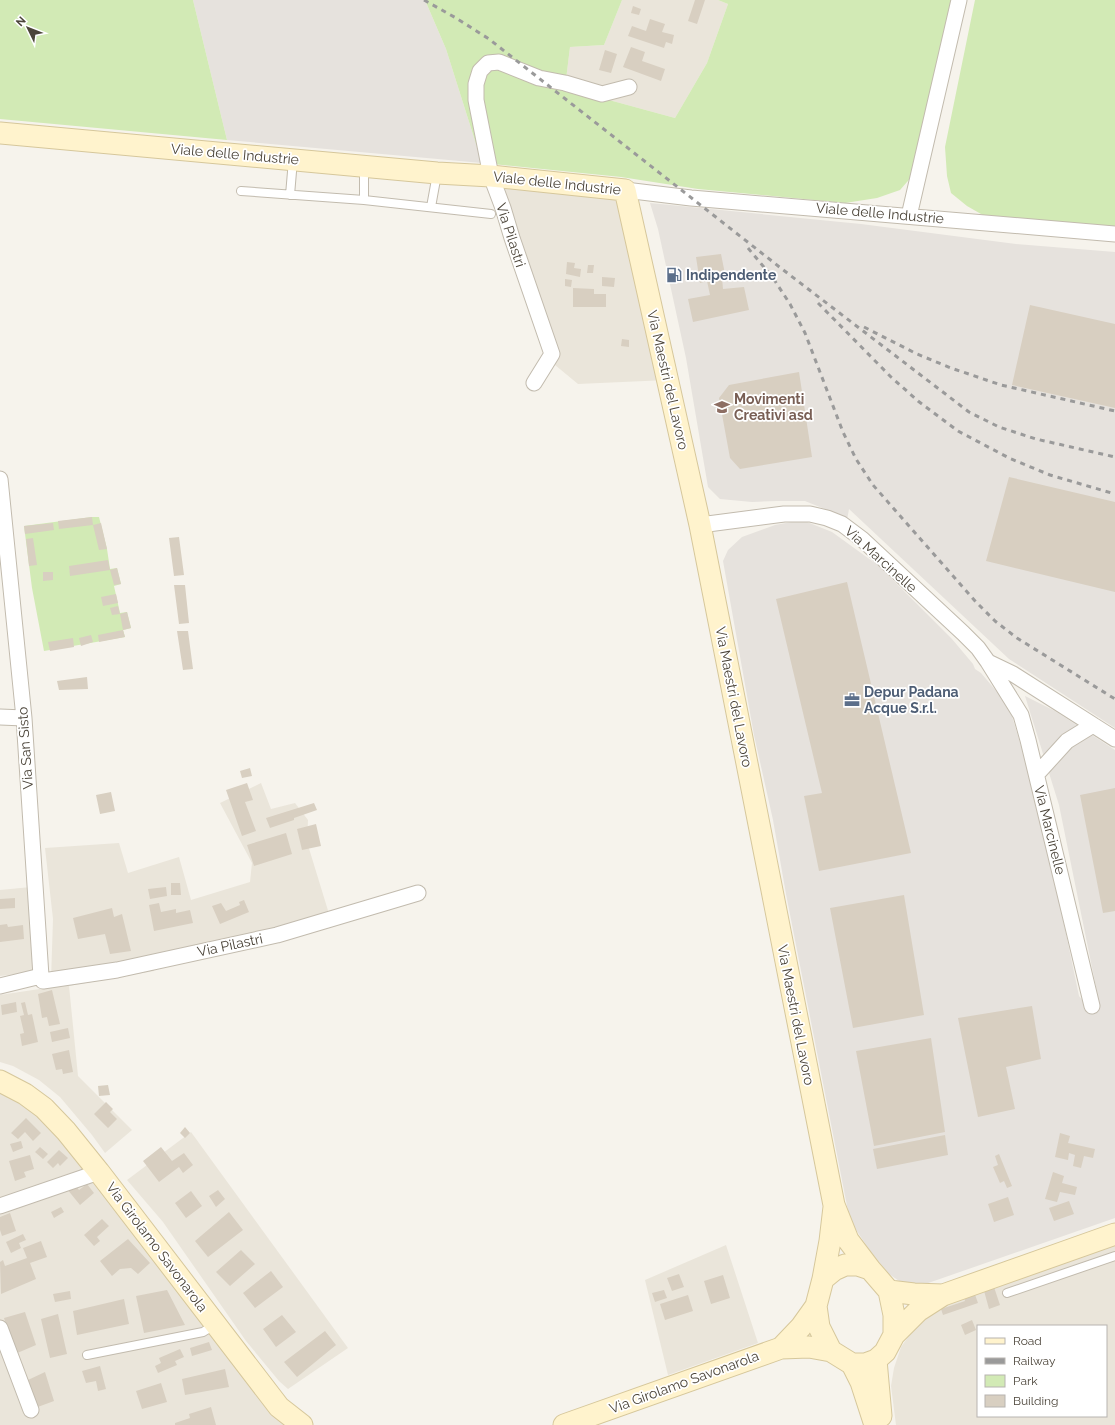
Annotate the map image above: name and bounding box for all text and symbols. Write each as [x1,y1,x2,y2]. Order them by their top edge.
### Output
north arrow [8,8,48,48]
text: N [13,14,29,29]
street label: Viale delle Industrie [170,140,300,168]
street label: Viale delle Industrie [492,168,622,198]
street label: Viale delle Industrie [815,199,945,227]
street label: Via Pilastri [493,201,529,269]
fuel station icon: Indipendente [665,266,683,284]
place label: Indipendente [686,267,777,283]
street label: Via Maestri del Lavoro [644,309,692,451]
place label: Movimenti Creativi asd [734,391,813,423]
school or university icon: Movimenti Creativi asd [713,398,731,416]
street label: Via Marcinelle [842,523,920,595]
street label: Via Maestri del Lavoro [713,625,755,769]
place label: Depur Padana Acque S.r.l. [864,684,959,716]
office icon: Depur Padana Acque S.r.l. [843,691,861,709]
street label: Via San Sisto [14,706,36,790]
street label: Via Marcinelle [1031,784,1069,876]
street label: Via Pilastri [196,930,264,960]
street label: Via Maestri del Lavoro [775,943,817,1087]
street label: Via Girolamo Savonarola [103,1179,211,1315]
legend [977,1325,1107,1417]
text: Road [1013,1334,1042,1348]
street label: Via Girolamo Savonarola [607,1348,761,1416]
text: Railway [1013,1354,1056,1368]
text: Park [1013,1374,1038,1388]
text: Building [1013,1394,1059,1408]

